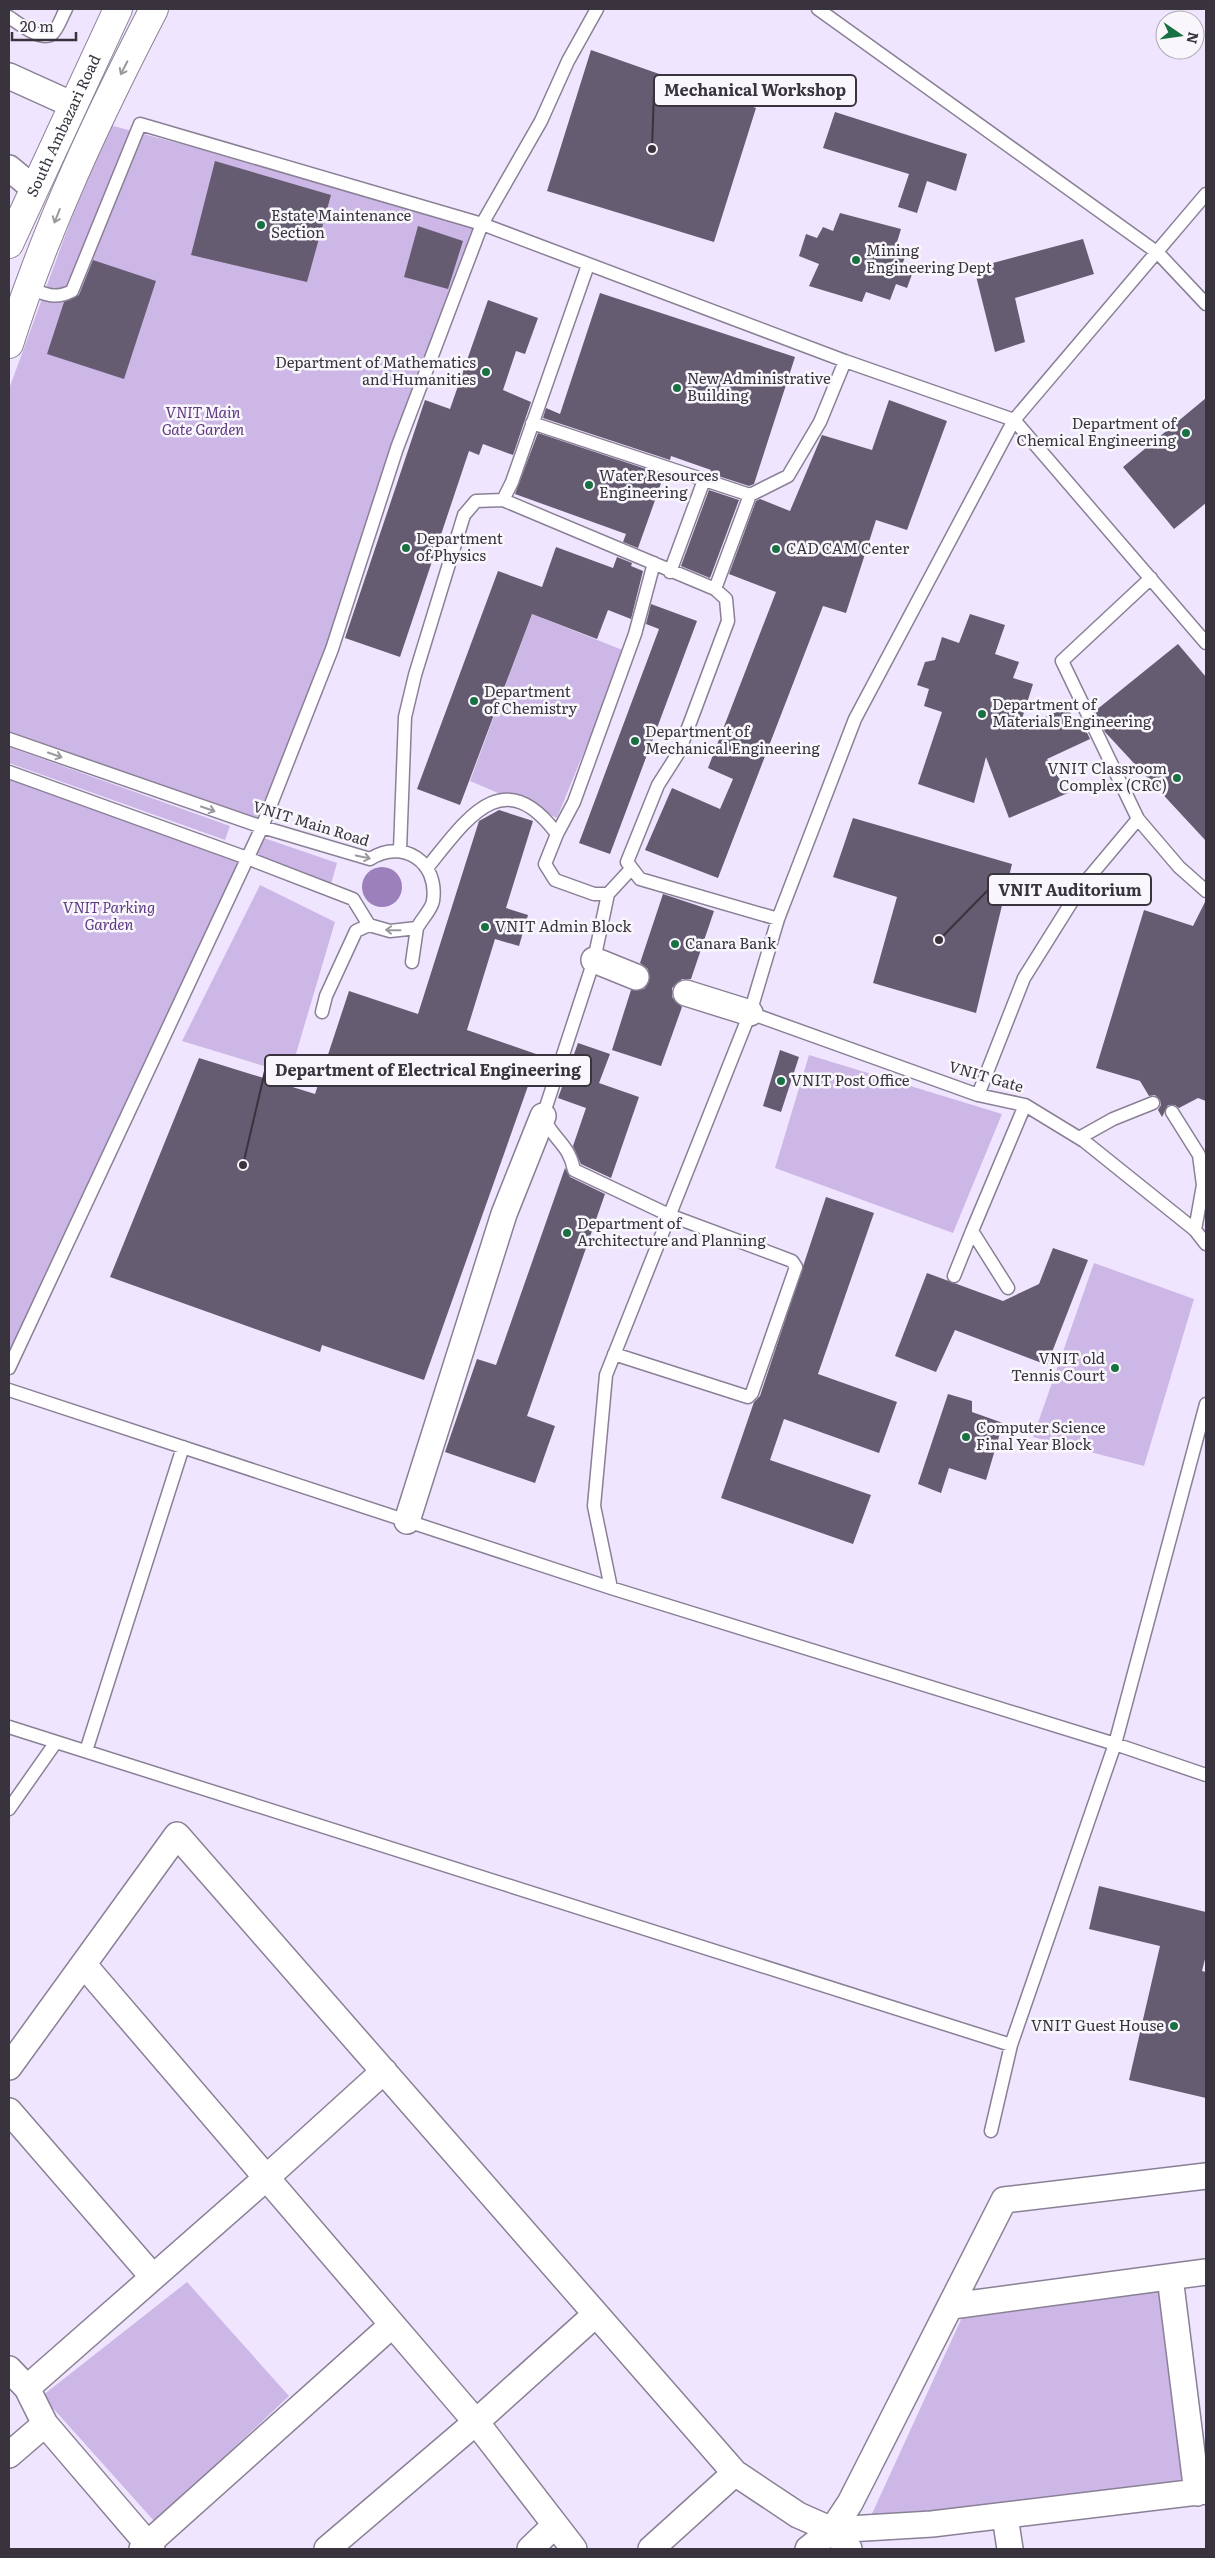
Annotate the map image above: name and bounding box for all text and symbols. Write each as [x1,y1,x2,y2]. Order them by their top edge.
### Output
scale bar [12,10,76,42]
north arrow [1155,10,1205,60]
text: 20 m [20,14,54,37]
text: N [1183,30,1205,46]
street label: South Ambazari Road [19,50,105,200]
one-way arrow [119,60,129,75]
callout: Mechanical Workshop [654,75,856,106]
text: Mechanical Workshop [664,77,846,101]
place label: Estate Maintenance Section [271,203,412,243]
one-way arrow [52,208,61,223]
marker: Estate Maintenance Section [255,219,267,231]
place label: Mining Engineering Dept [866,238,992,278]
marker: Mining Engineering Dept [850,254,862,266]
place label: Department of Mathematics and Humanities [275,350,476,390]
marker: Department of Mathematics and Humanities [480,366,492,378]
place label: New Administrative Building [687,366,831,406]
marker: New Administrative Building [671,382,683,394]
park label: VNIT Main Gate Garden [162,400,244,440]
place label: Department of Chemical Engineering [1017,411,1177,451]
marker: Department of Chemical Engineering [1180,427,1192,439]
place label: Water Resources Engineering [599,463,718,503]
marker: Water Resources Engineering [583,479,595,491]
place label: Department of Physics [416,526,503,566]
place label: CAD CAM Center [786,536,909,559]
marker: Department of Physics [400,542,412,554]
marker: CAD CAM Center [770,543,782,555]
place label: Department of Chemistry [484,679,577,719]
place label: Department of Materials Engineering [992,692,1152,732]
marker: Department of Chemistry [468,695,480,707]
marker: Department of Materials Engineering [976,708,988,720]
place label: Department of Mechanical Engineering [645,719,820,759]
marker: Department of Mechanical Engineering [629,735,641,747]
one-way arrow [47,751,62,760]
place label: VNIT Classroom Complex (CRC) [1047,756,1167,796]
marker: VNIT Classroom Complex (CRC) [1171,772,1183,784]
street label: VNIT Main Road [250,794,373,851]
one-way arrow [200,805,215,814]
one-way arrow [355,853,371,862]
callout: VNIT Auditorium [988,874,1151,905]
text: VNIT Auditorium [998,877,1142,901]
park label: VNIT Parking Garden [63,895,155,935]
place label: VNIT Admin Block [495,914,632,937]
marker: VNIT Admin Block [479,921,491,933]
one-way arrow [385,925,401,935]
place label: Canara Bank [685,931,777,954]
marker: Canara Bank [669,938,681,950]
street label: VNIT Gate [946,1054,1027,1097]
callout: Department of Electrical Engineering [265,1055,591,1086]
text: Department of Electrical Engineering [275,1057,581,1081]
place label: VNIT Post Office [791,1068,910,1091]
marker: VNIT Post Office [775,1075,787,1087]
place label: Department of Architecture and Planning [577,1211,767,1251]
marker: Department of Architecture and Planning [561,1227,573,1239]
place label: VNIT old Tennis Court [1011,1346,1105,1386]
marker: VNIT old Tennis Court [1109,1362,1121,1374]
place label: Computer Science Final Year Block [976,1415,1106,1455]
marker: Computer Science Final Year Block [960,1431,972,1443]
place label: VNIT Guest House [1031,2013,1164,2036]
marker: VNIT Guest House [1168,2020,1180,2032]

